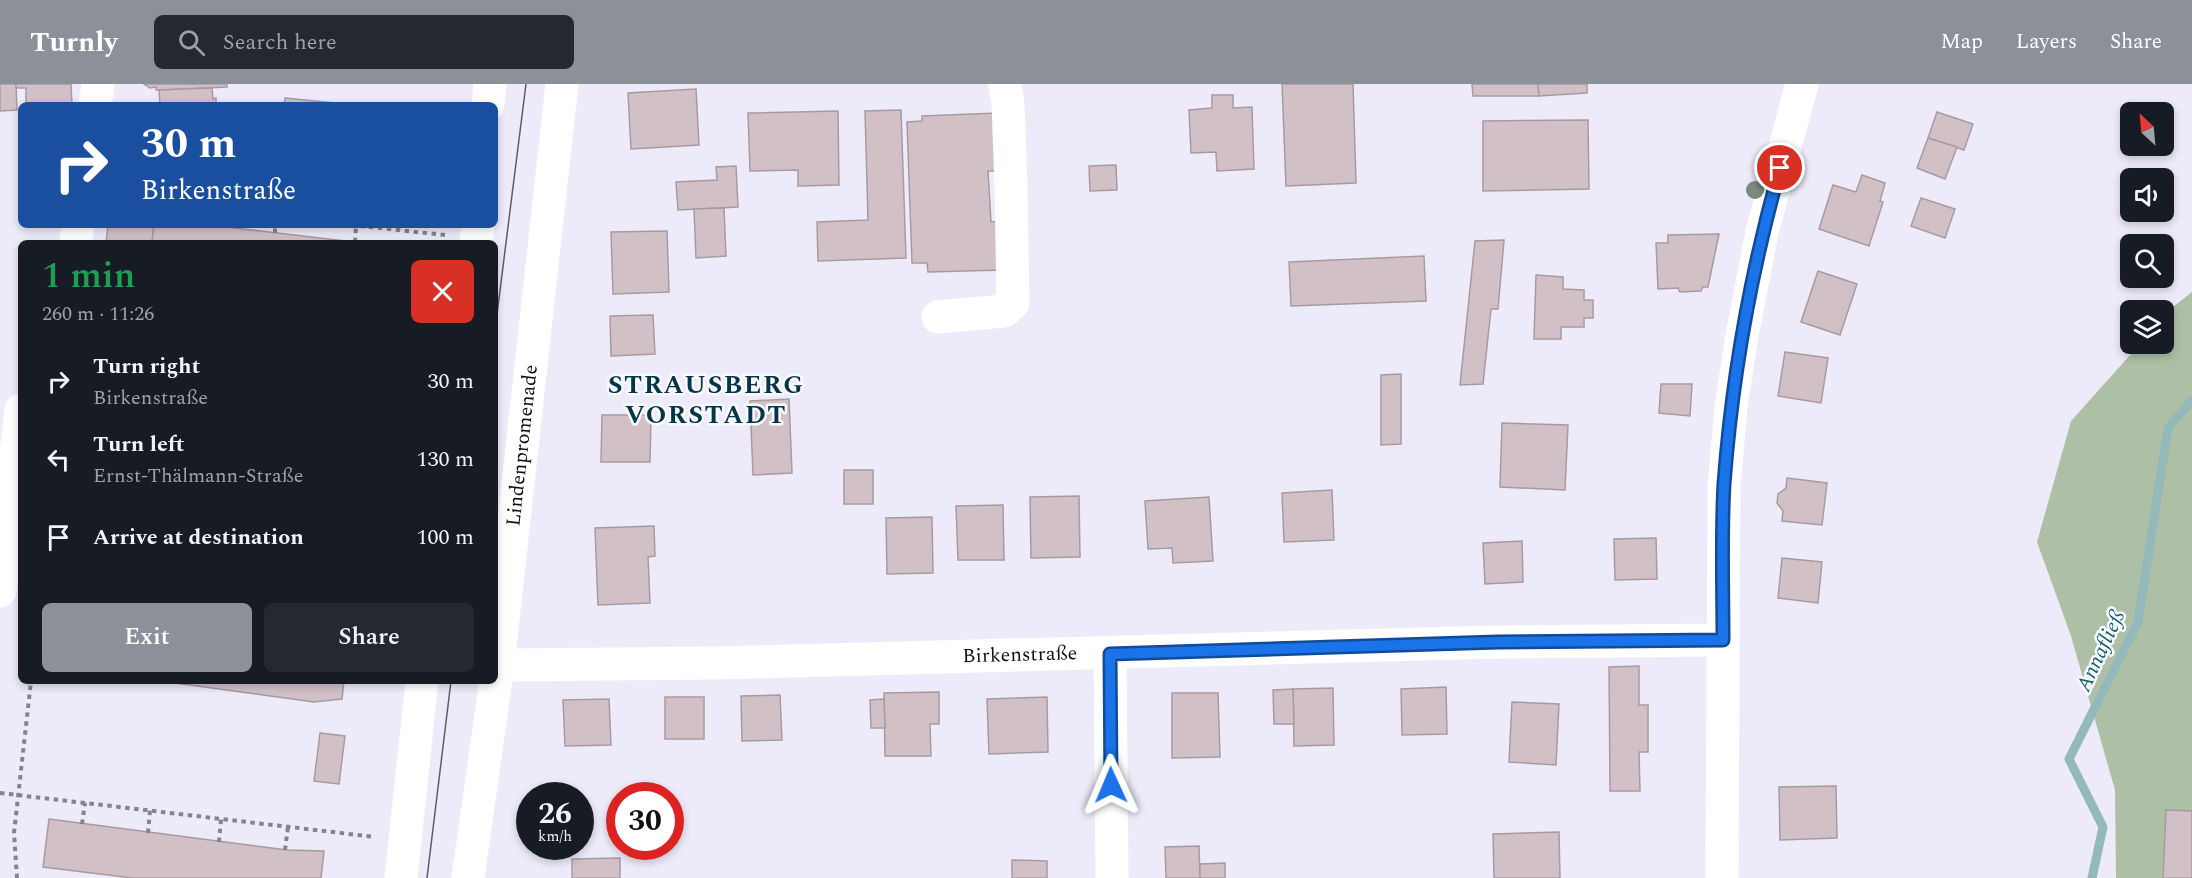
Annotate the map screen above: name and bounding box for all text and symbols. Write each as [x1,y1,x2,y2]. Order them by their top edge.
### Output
search box [154,15,574,69]
text: Turnly [30,21,118,64]
icon: search [175,26,208,59]
text: Search here [223,26,337,59]
text: Map [1941,26,1983,58]
text: Layers [2016,26,2077,58]
text: Share [2110,26,2162,58]
north arrow [2120,102,2174,156]
map controls [2120,102,2174,354]
text: 30 m [141,113,236,176]
icon: right [42,126,120,204]
pin [1754,142,1805,193]
icon: arrive [1763,151,1796,184]
button: sound [2120,168,2174,222]
text: Birkenstraße [141,170,296,212]
button: search [2120,234,2174,288]
text: 1 min [42,249,135,304]
button: close [411,260,474,323]
text: 260 m · 11:26 [42,299,154,329]
button: layers [2120,300,2174,354]
text: Turn right [93,350,200,383]
street label: Lindenpromenade [498,363,546,528]
icon: right [42,365,75,398]
text: 30 m [428,365,474,398]
district label: STRAUSBERG VORSTADT [608,365,804,435]
text: Birkenstraße [93,383,208,413]
text: Turn left [93,428,185,461]
icon: left [42,443,75,476]
text: 130 m [417,443,474,476]
text: Ernst-Thälmann-Straße [93,461,303,491]
icon: arrive [42,521,75,554]
text: Arrive at destination [93,521,304,554]
text: 100 m [417,521,474,554]
button: Exit [42,603,252,672]
button: Share [264,603,474,672]
water label: Annafließ [2068,605,2134,698]
street label: Birkenstraße [962,638,1078,671]
position arrow [1079,753,1143,817]
speed limit sign: 30 [606,782,684,860]
text: 26 [538,791,572,837]
text: km/h [538,825,572,848]

